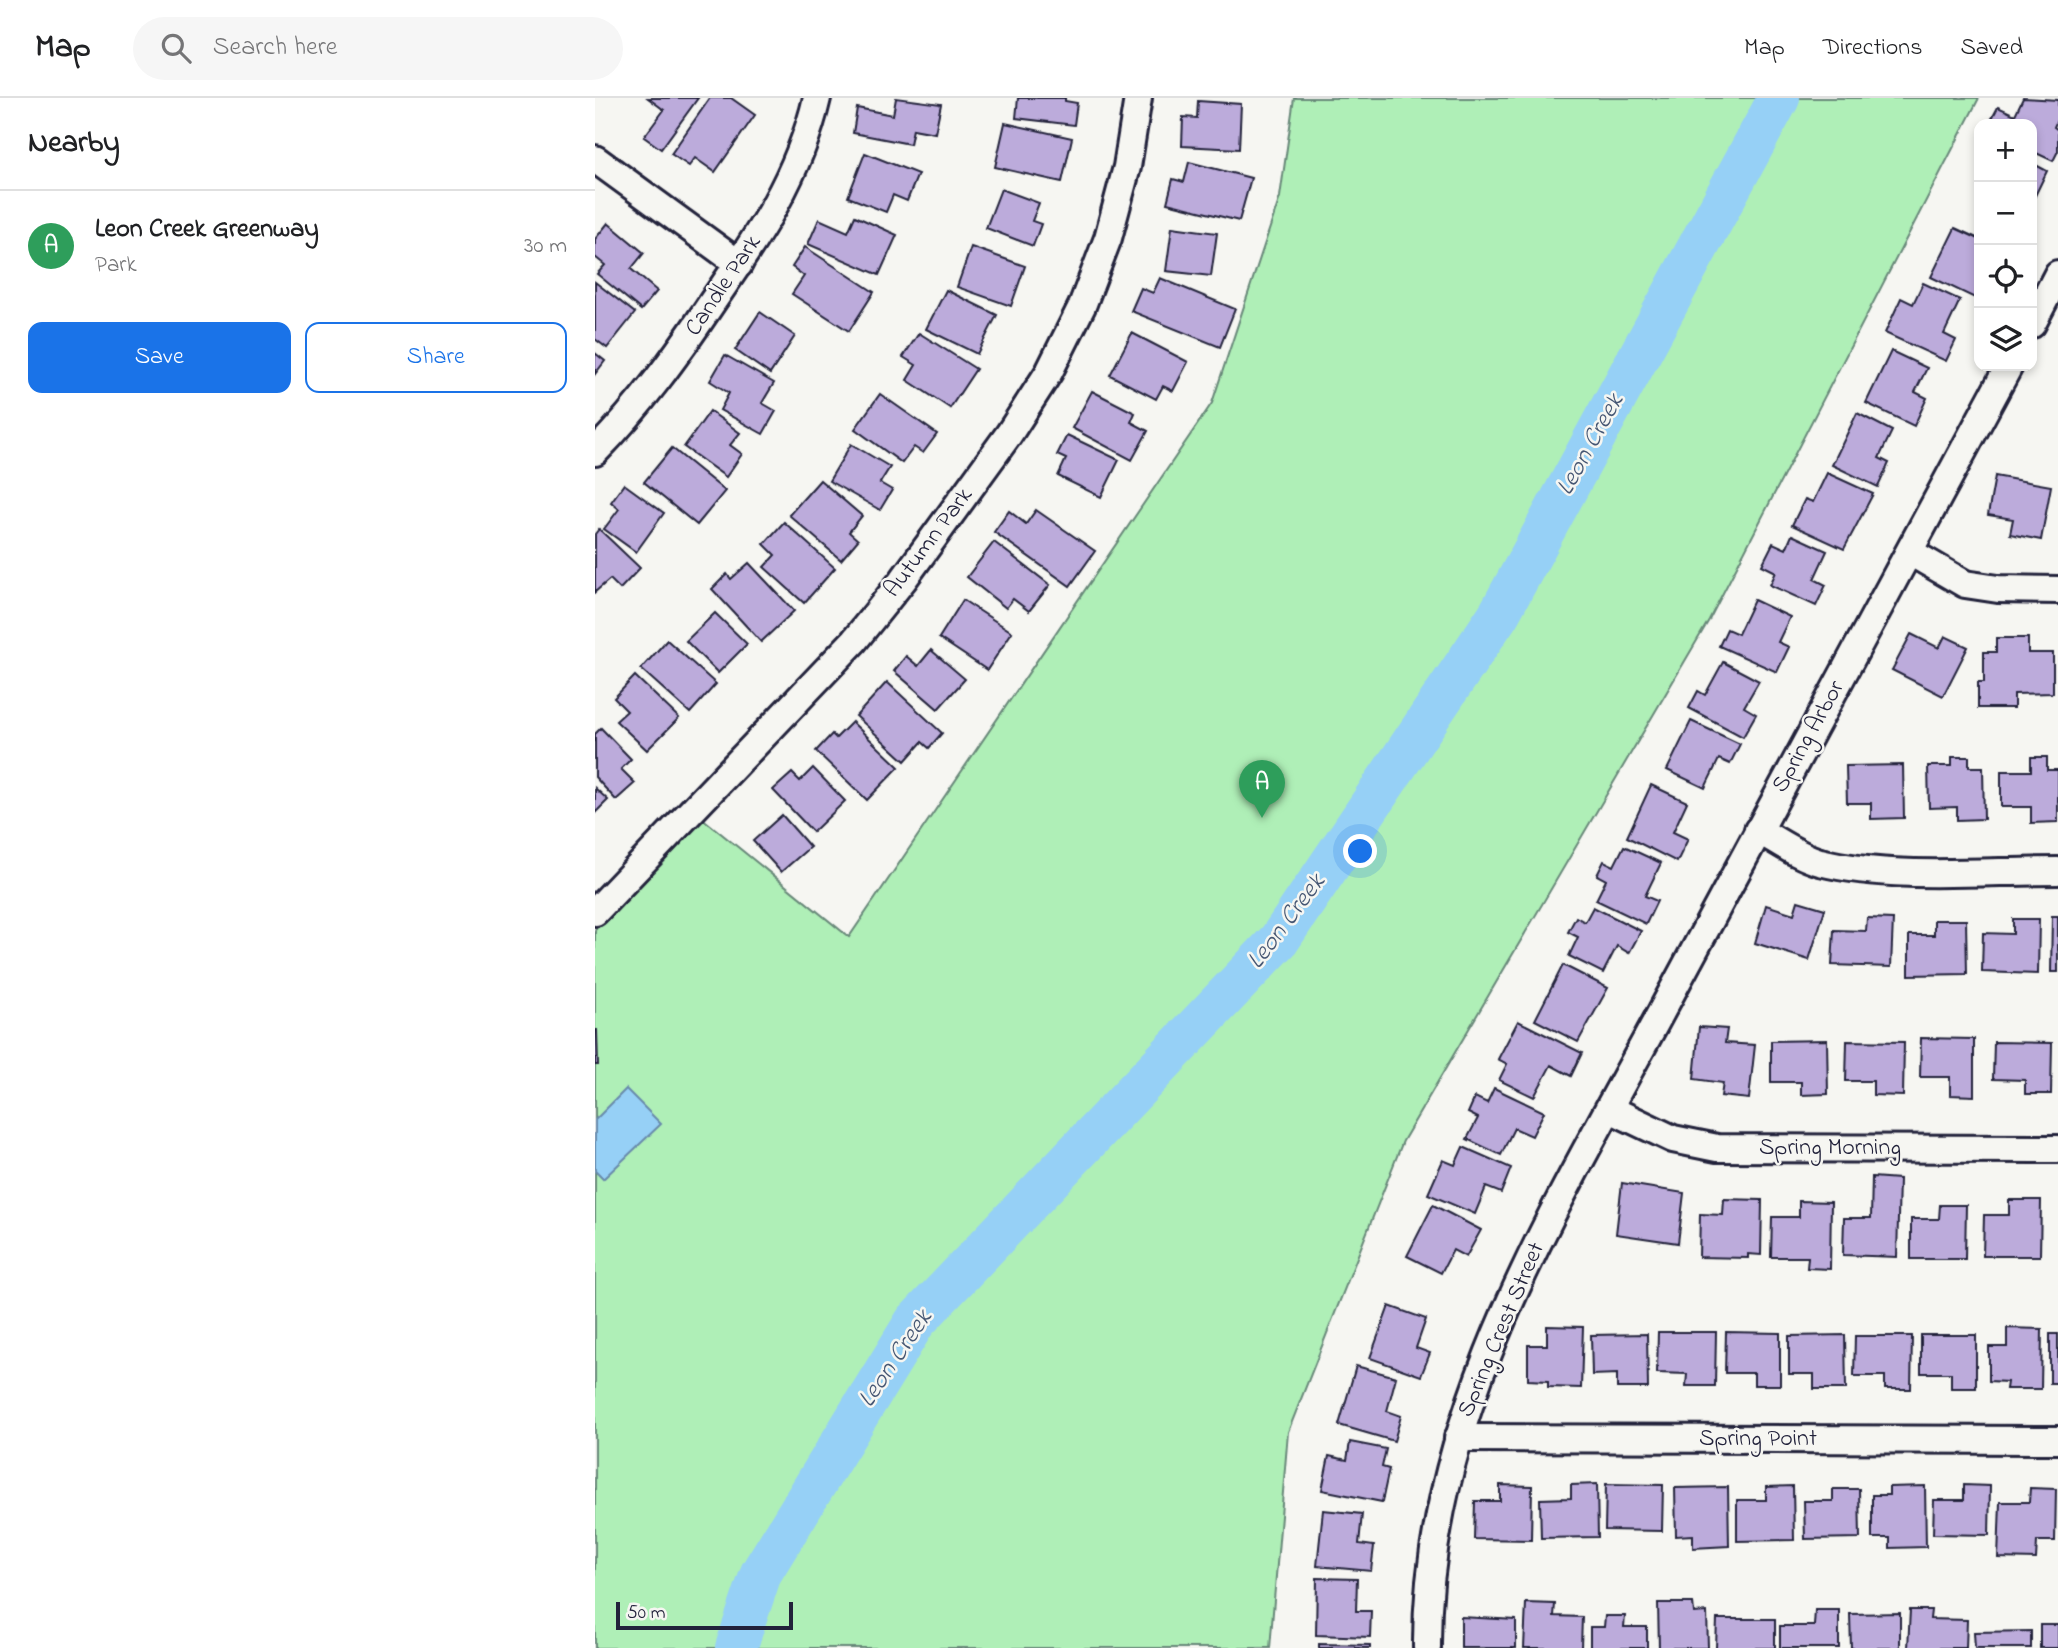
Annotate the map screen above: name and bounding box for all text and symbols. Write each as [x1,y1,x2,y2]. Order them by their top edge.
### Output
search box [133,17,623,80]
text: Map [35,24,91,72]
icon: search [157,29,195,67]
text: Search here [213,29,337,67]
text: Map [1744,31,1785,66]
text: Directions [1823,31,1922,66]
text: Saved [1960,31,2023,66]
map controls [1974,119,2037,371]
button: + [1974,119,2037,182]
text: Nearby [28,122,120,166]
button: − [1974,182,2037,245]
text: Leon Creek Greenway [95,211,319,249]
street label: Candle Park [677,228,771,344]
text: A [44,230,58,263]
text: 30 m [524,230,567,263]
button: locate [1974,245,2037,308]
text: Park [95,249,137,282]
button: layers [1974,308,2037,371]
button: Save [28,322,291,393]
button: Share [305,322,567,393]
water label: Leon Creek [1547,386,1635,503]
street label: Autumn Park [876,480,982,605]
street label: Spring Arbor [1764,674,1855,800]
pin: A [1239,760,1285,818]
your location [1343,834,1377,868]
water label: Leon Creek [1238,865,1337,978]
street label: Spring Morning [1759,1131,1901,1166]
street label: Spring Crest Street [1449,1237,1555,1423]
water label: Leon Creek [849,1301,944,1416]
street label: Spring Point [1699,1422,1817,1457]
scale bar [616,1599,793,1631]
text: 50 m [627,1600,666,1627]

